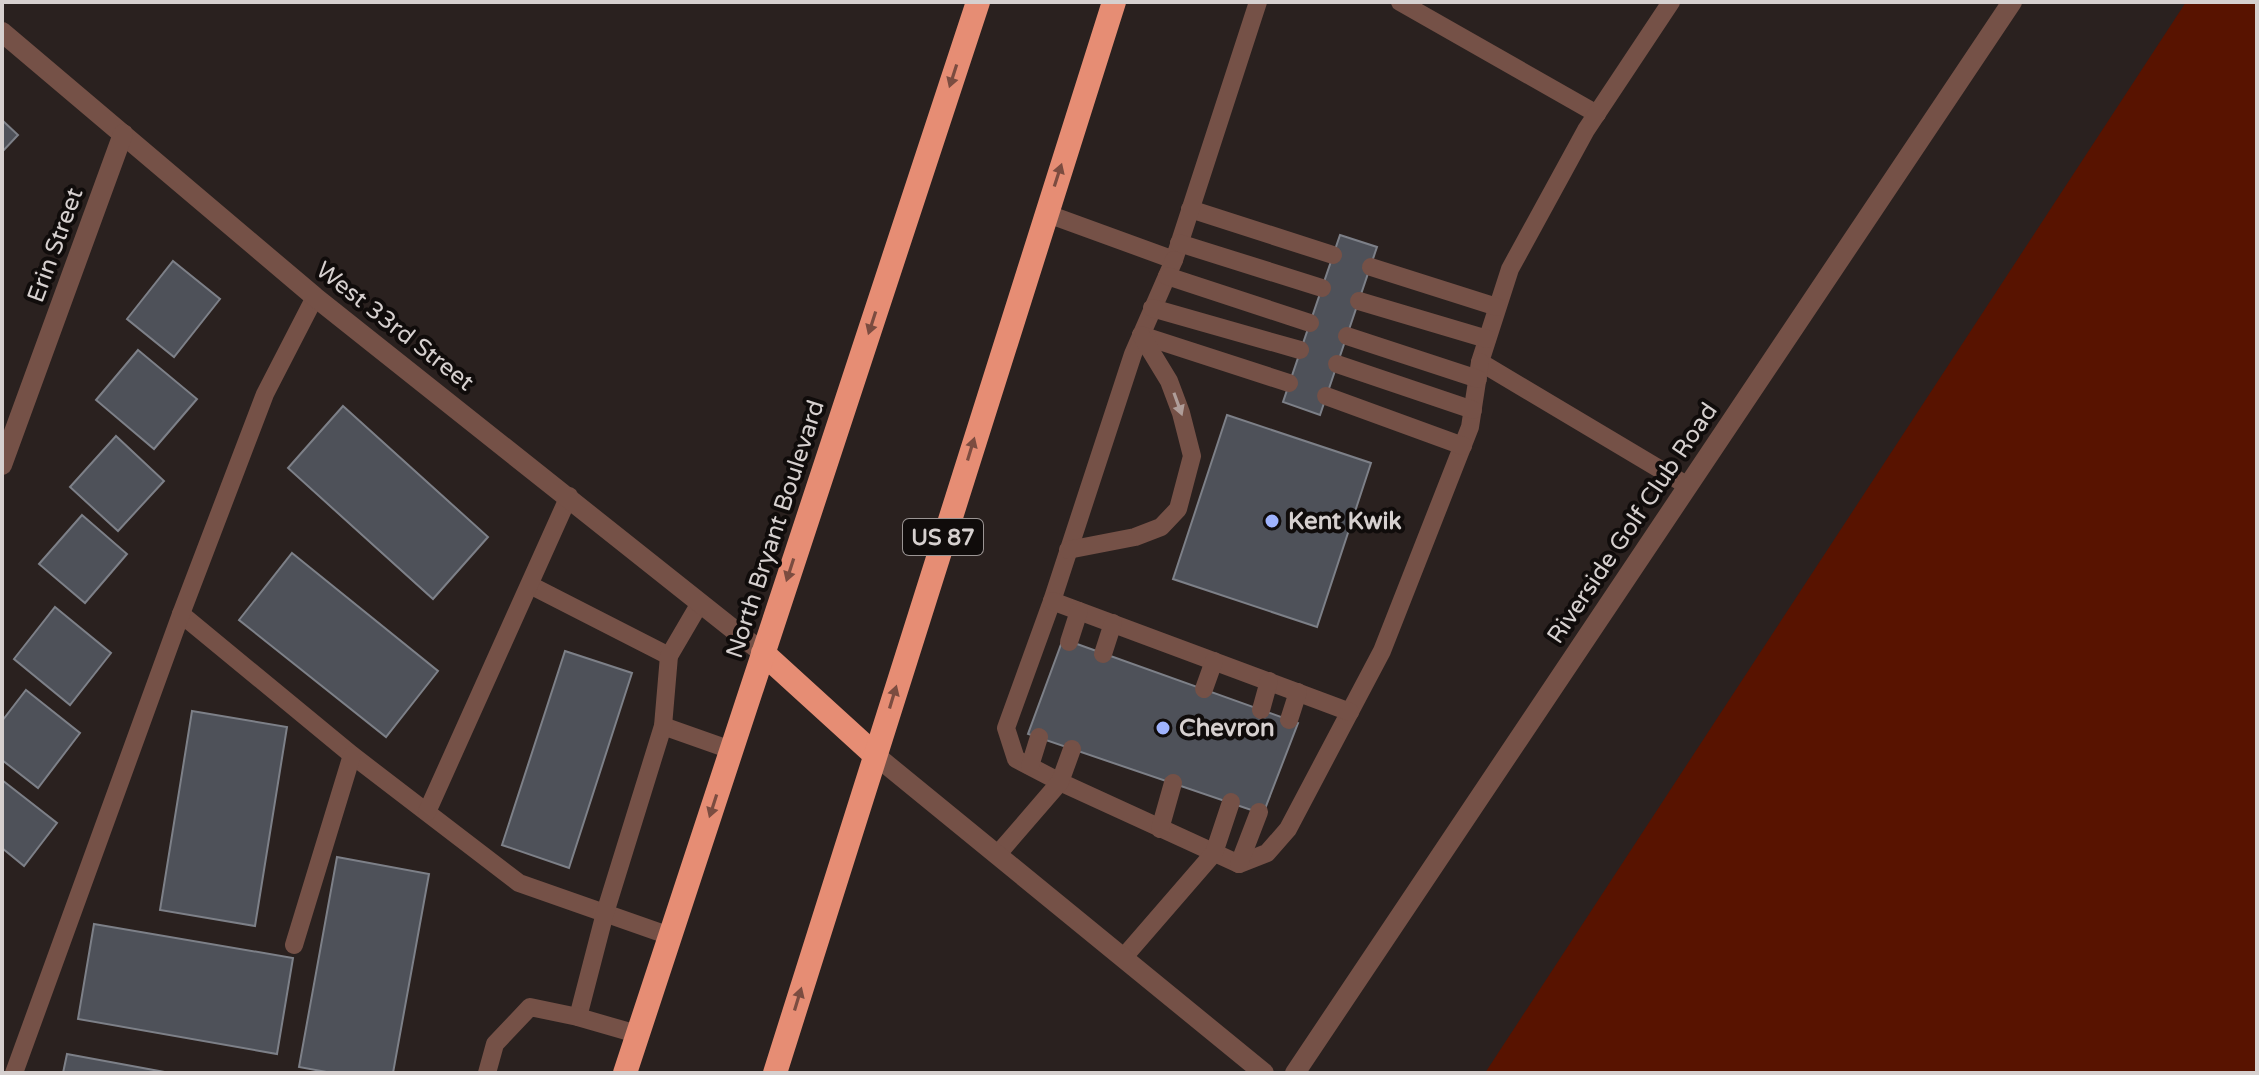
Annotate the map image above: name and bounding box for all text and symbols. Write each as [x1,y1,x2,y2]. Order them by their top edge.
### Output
one-way arrow [947,64,959,88]
one-way arrow [1052,162,1064,186]
street label: Erin Street [21,184,90,306]
street label: West 33rd Street [310,256,479,397]
one-way arrow [865,311,877,335]
one-way arrow [1172,392,1184,416]
street label: North Bryant Boulevard [720,396,831,662]
street label: Riverside Golf Club Road [1541,397,1724,649]
one-way arrow [965,437,978,461]
place label: Kent Kwik [1288,507,1402,536]
marker: Kent Kwik [1263,512,1281,530]
road number: US 87 [903,519,983,555]
one-way arrow [784,558,796,582]
one-way arrow [887,685,900,709]
place label: Chevron [1179,714,1275,743]
marker: Chevron [1154,719,1172,737]
one-way arrow [706,795,718,819]
one-way arrow [792,986,805,1010]

